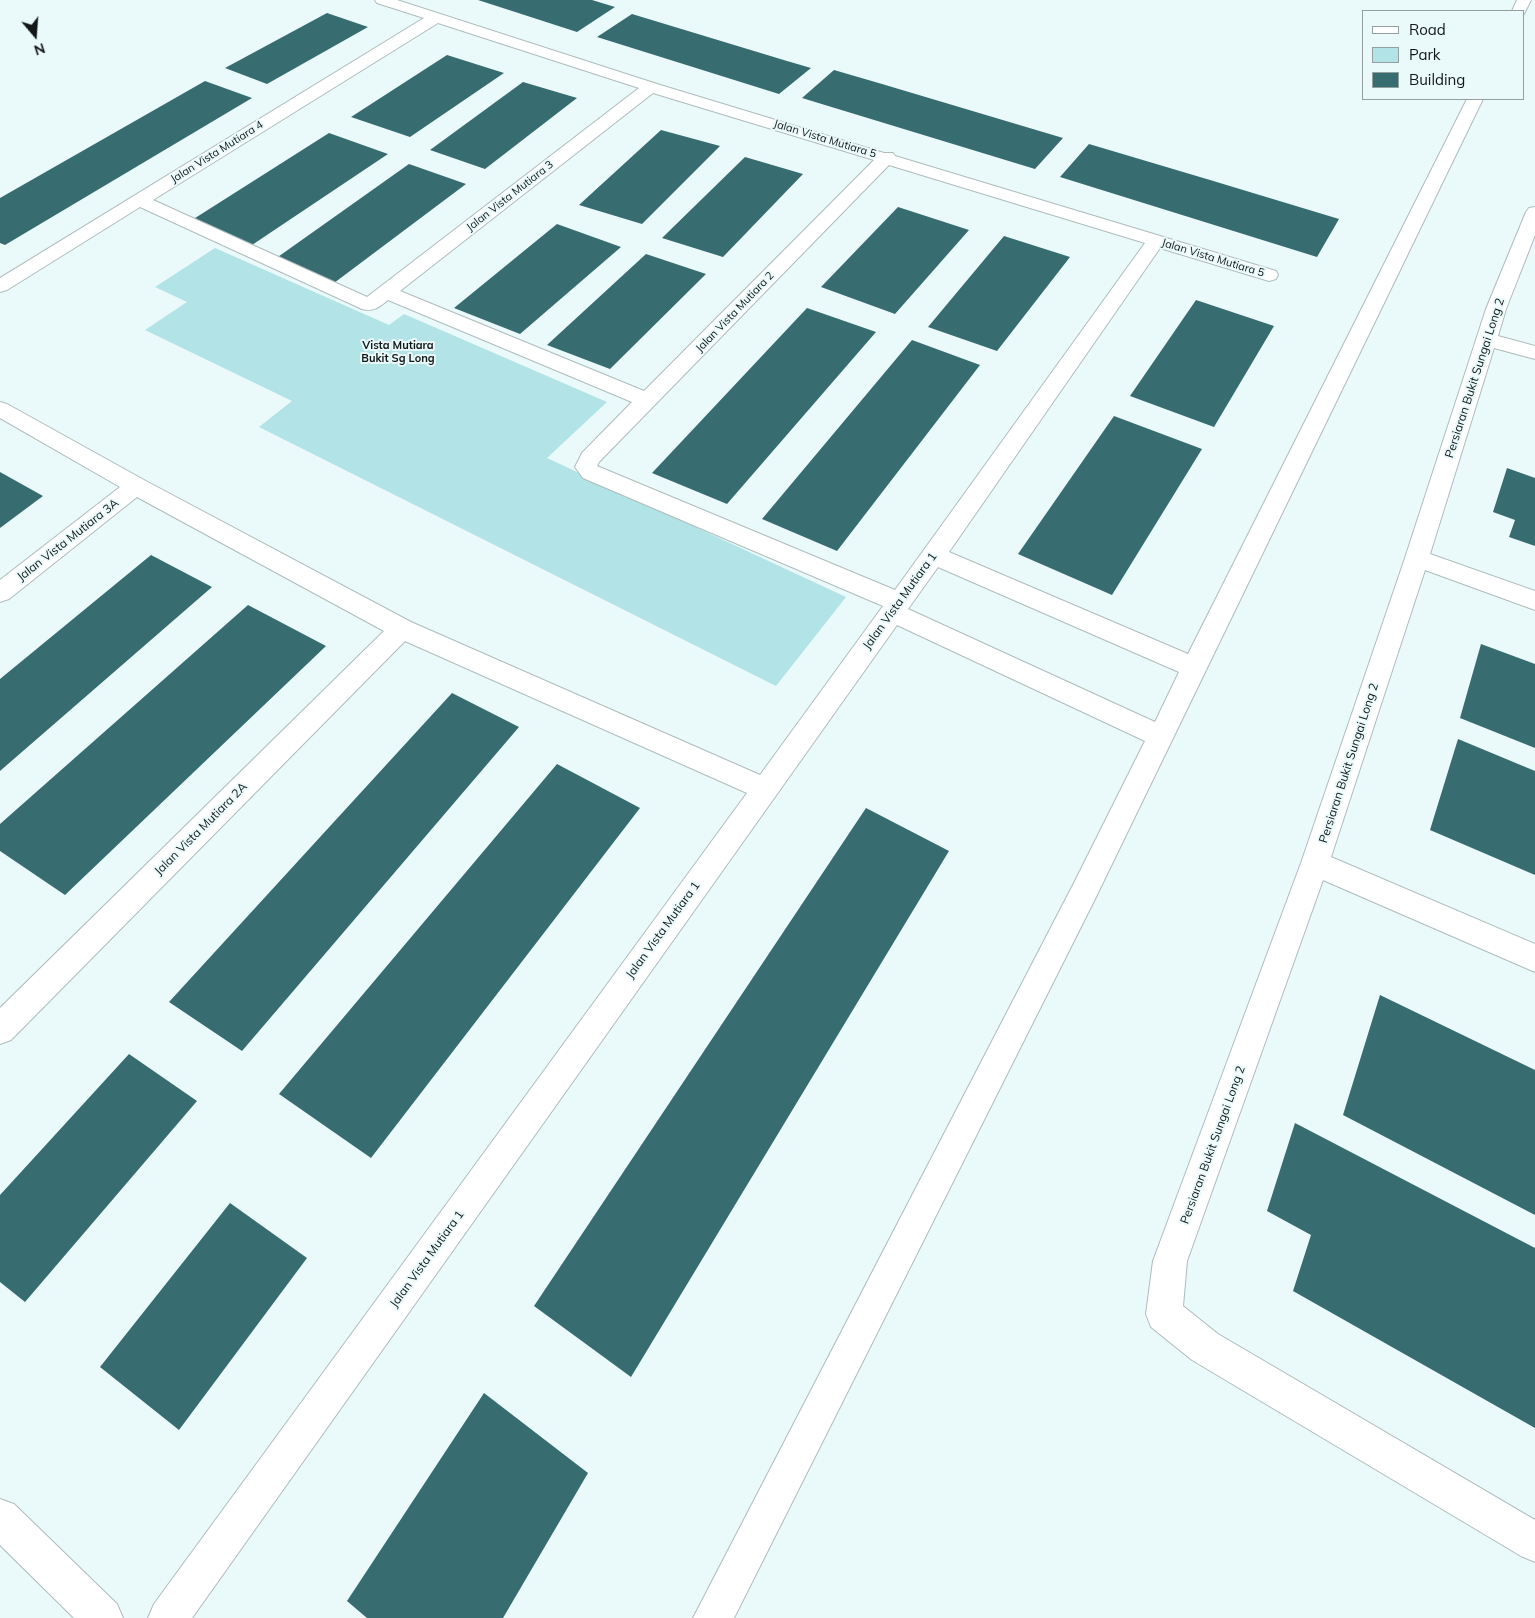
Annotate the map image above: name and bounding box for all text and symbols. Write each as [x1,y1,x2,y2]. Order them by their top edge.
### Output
north arrow [10,10,60,60]
legend [1362,10,1525,100]
text: Road [1409,20,1446,39]
text: N [32,39,47,59]
text: Park [1409,45,1441,64]
text: Building [1409,70,1465,89]
street label: Jalan Vista Mutiara 5 [772,117,878,161]
street label: Jalan Vista Mutiara 4 [168,118,266,186]
street label: Jalan Vista Mutiara 3 [464,158,556,234]
street label: Jalan Vista Mutiara 5 [1160,236,1266,280]
street label: Jalan Vista Mutiara 2 [693,269,777,355]
street label: Persiaran Bukit Sungai Long 2 [1442,296,1508,460]
district label: Vista Mutiara Bukit Sg Long [361,339,435,365]
street label: Jalan Vista Mutiara 3A [14,496,122,584]
street label: Jalan Vista Mutiara 1 [860,550,940,652]
street label: Persiaran Bukit Sungai Long 2 [1316,681,1382,845]
street label: Jalan Vista Mutiara 2A [152,780,250,878]
street label: Jalan Vista Mutiara 1 [623,879,703,981]
street label: Persiaran Bukit Sungai Long 2 [1178,1064,1248,1226]
street label: Jalan Vista Mutiara 1 [387,1208,467,1310]

